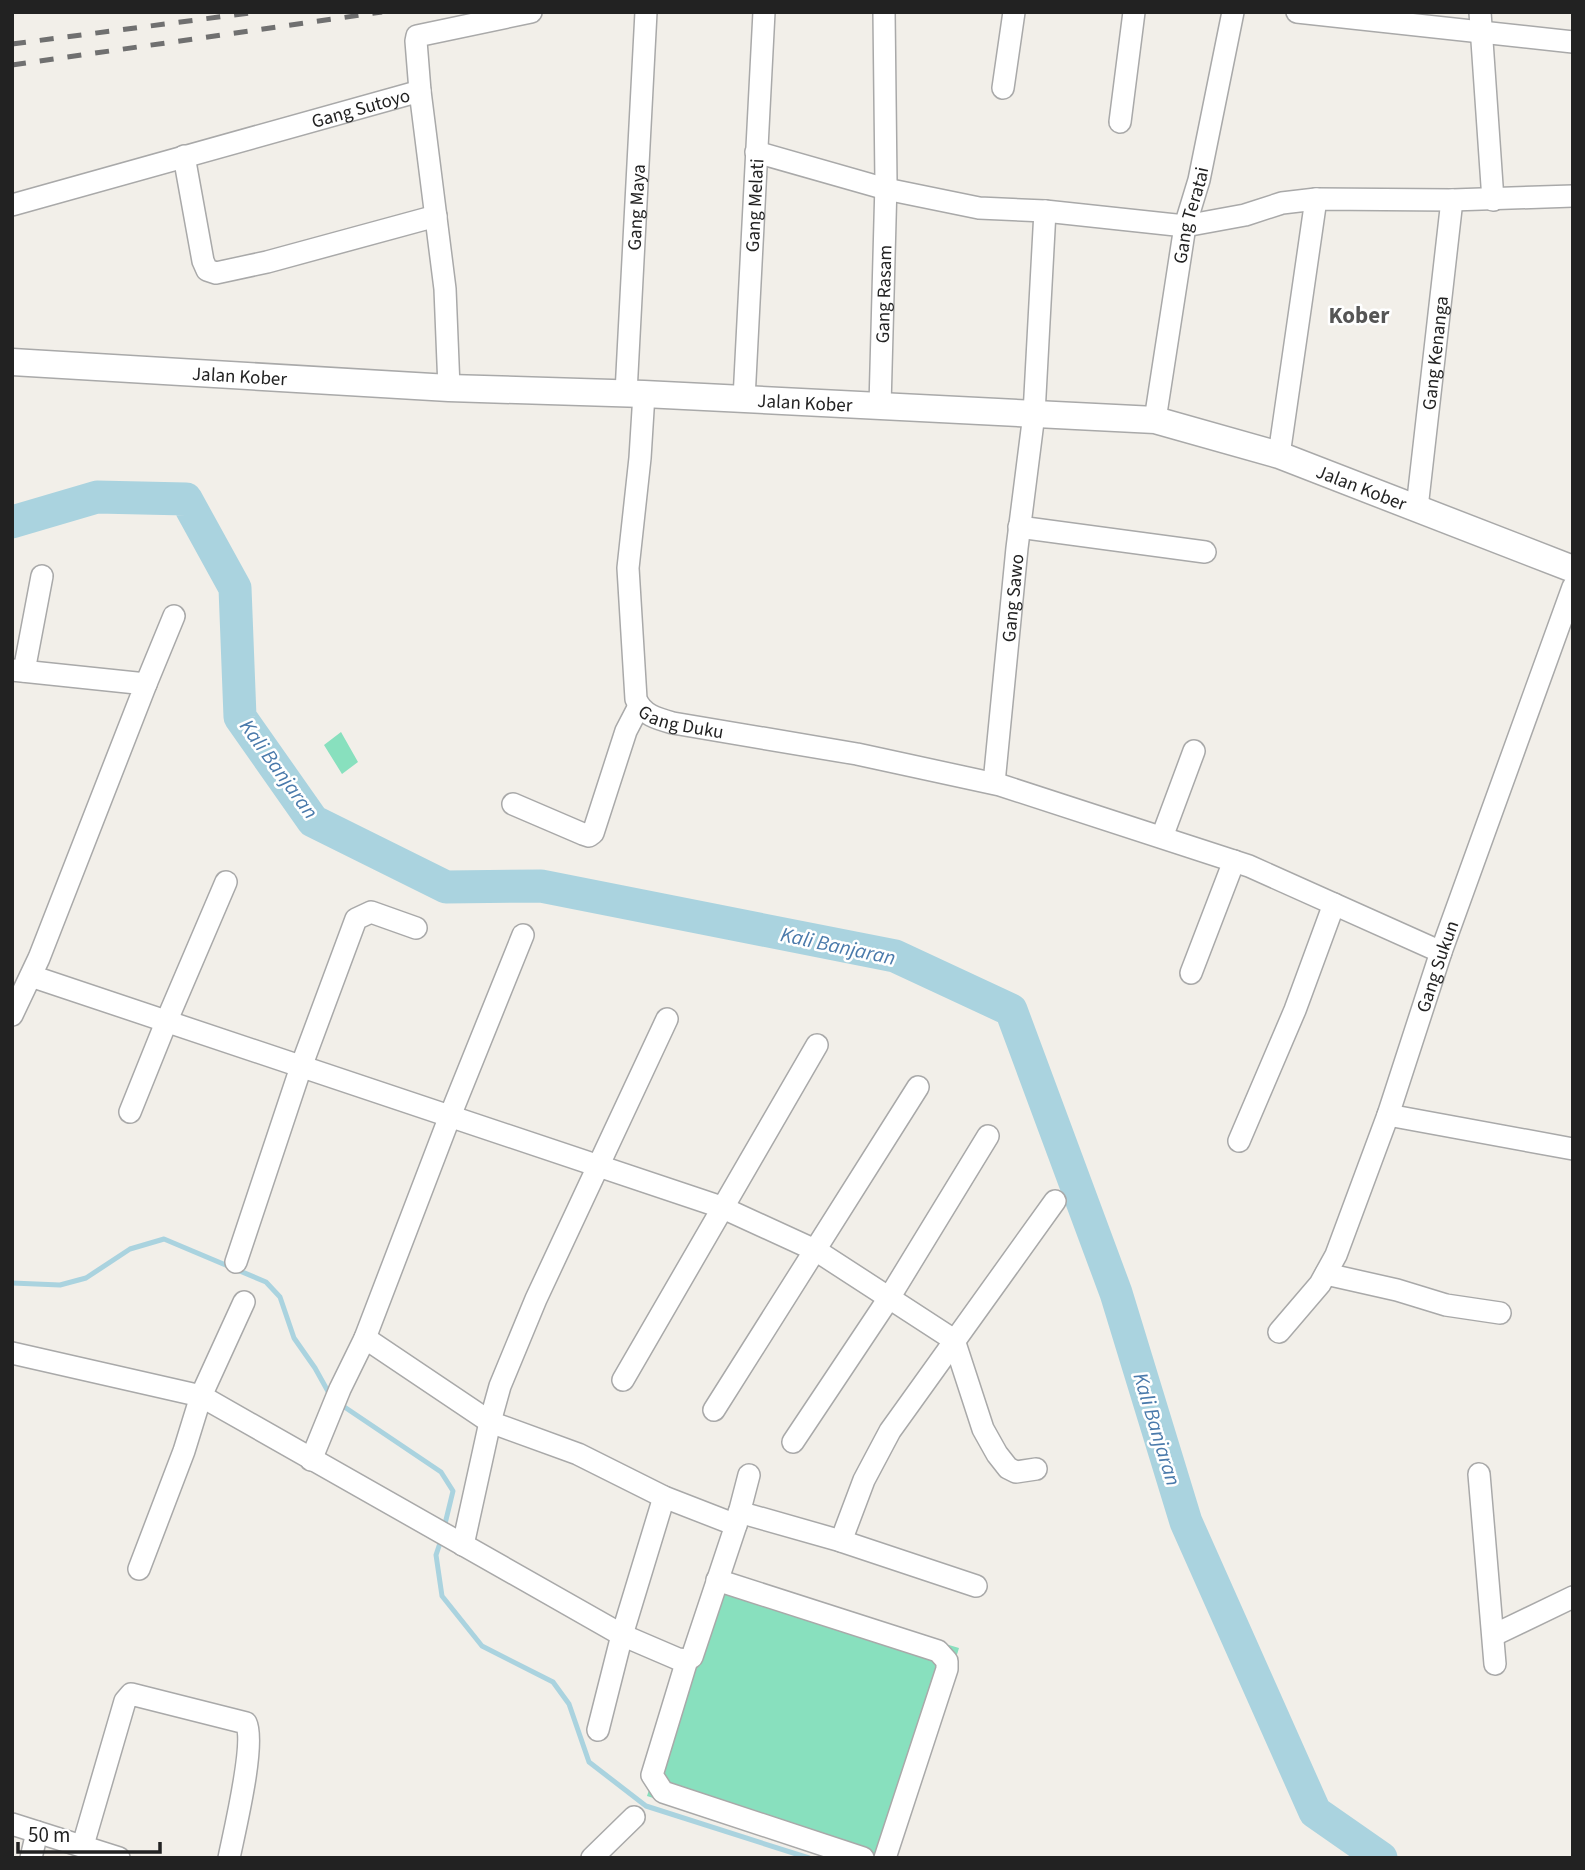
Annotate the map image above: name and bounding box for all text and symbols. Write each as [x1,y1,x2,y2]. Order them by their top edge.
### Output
street label: Gang Sutoyo [309,82,413,136]
street label: Gang Melati [740,158,771,253]
street label: Gang Maya [621,163,653,251]
street label: Gang Teratai [1167,165,1216,266]
street label: Gang Rasam [870,244,899,344]
street label: Gang Kenanga [1416,295,1456,412]
district label: Kober [1329,299,1390,332]
street label: Jalan Kober [191,361,288,393]
street label: Jalan Kober [757,388,853,420]
street label: Jalan Kober [1312,459,1411,518]
street label: Gang Sawo [996,553,1031,644]
street label: Gang Duku [632,699,726,746]
water label: Kali Banjaran [233,713,325,825]
street label: Gang Sukun [1410,917,1466,1016]
water label: Kali Banjaran [778,919,898,973]
water label: Kali Banjaran [1126,1369,1188,1489]
scale bar [18,1811,159,1855]
text: 50 m [28,1820,70,1850]

